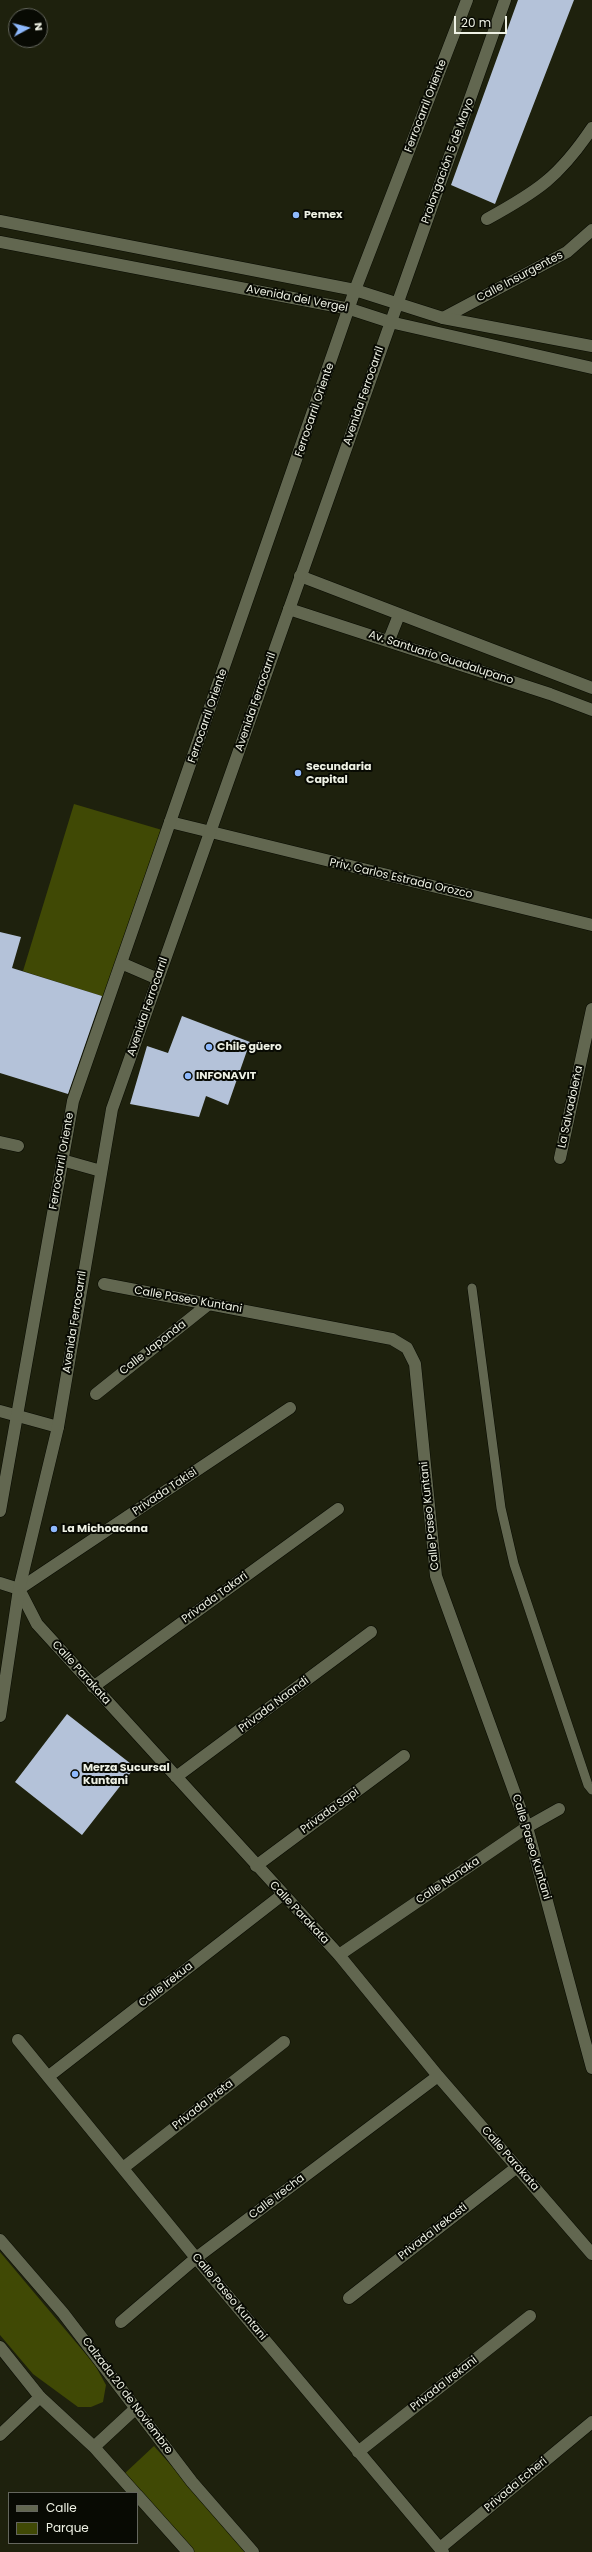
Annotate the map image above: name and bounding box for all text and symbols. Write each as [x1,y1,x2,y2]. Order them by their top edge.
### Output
north arrow [8,8,48,48]
scale bar [456,8,509,34]
text: 20 m [461,14,491,31]
text: N [30,22,47,32]
street label: Ferrocarril Oriente [402,58,450,154]
street label: Prolongación 5 de Mayo [419,96,477,226]
place label: Pemex [304,208,343,222]
marker: Pemex [291,210,301,220]
street label: Calle Insurgentes [475,249,565,305]
street label: Avenida del Vergel [245,283,349,315]
street label: Avenida Ferrocarril [341,345,387,447]
street label: Ferrocarril Oriente [293,361,337,459]
street label: Av. Santuario Guadalupano [367,628,515,688]
street label: Avenida Ferrocarril [233,651,279,753]
street label: Ferrocarril Oriente [186,667,230,765]
place label: Secundaria Capital [306,760,371,786]
marker: Secundaria Capital [293,768,303,778]
street label: Priv. Carlos Estrada Orozco [328,856,474,902]
street label: Avenida Ferrocarril [125,956,171,1058]
place label: Chile güero [217,1040,282,1054]
marker: Chile güero [204,1042,214,1052]
street label: La Salvadoleña [556,1065,586,1149]
place label: INFONAVIT [196,1069,256,1083]
marker: INFONAVIT [183,1071,193,1081]
street label: Ferrocarril Oriente [47,1111,77,1211]
street label: Avenida Ferrocarril [60,1270,90,1374]
street label: Calle Paseo Kuntani [133,1284,243,1316]
street label: Calle Japonda [117,1318,189,1378]
street label: Calle Paseo Kuntani [418,1461,442,1571]
street label: Privada Takisi [130,1466,200,1518]
place label: La Michoacana [62,1522,148,1536]
marker: La Michoacana [49,1524,59,1534]
street label: Privada Takari [180,1570,250,1626]
street label: Calle Parakata [49,1638,113,1708]
street label: Privada Naandi [236,1674,312,1736]
place label: Merza Sucursal Kuntani [83,1761,170,1787]
marker: Merza Sucursal Kuntani [70,1769,80,1779]
street label: Privada Sapi [298,1785,362,1837]
street label: Calle Paseo Kuntani [509,1793,553,1901]
street label: Calle Nanaka [414,1855,482,1907]
street label: Calle Parakata [267,1879,331,1947]
street label: Calle Irekua [136,1960,196,2010]
street label: Privada Preta [170,2077,236,2133]
street label: Calle Parakata [478,2124,542,2194]
street label: Calle Irecha [247,2172,307,2222]
street label: Privada Irekasti [396,2201,470,2263]
street label: Calle Paseo Kuntani [189,2251,269,2343]
street label: Calzada 20 de Noviembre [79,2335,175,2457]
street label: Privada Irekani [408,2354,480,2414]
street label: Privada Echeri [482,2455,550,2515]
legend [8,2492,138,2544]
text: Calle [46,2499,77,2516]
text: Parque [46,2519,89,2536]

